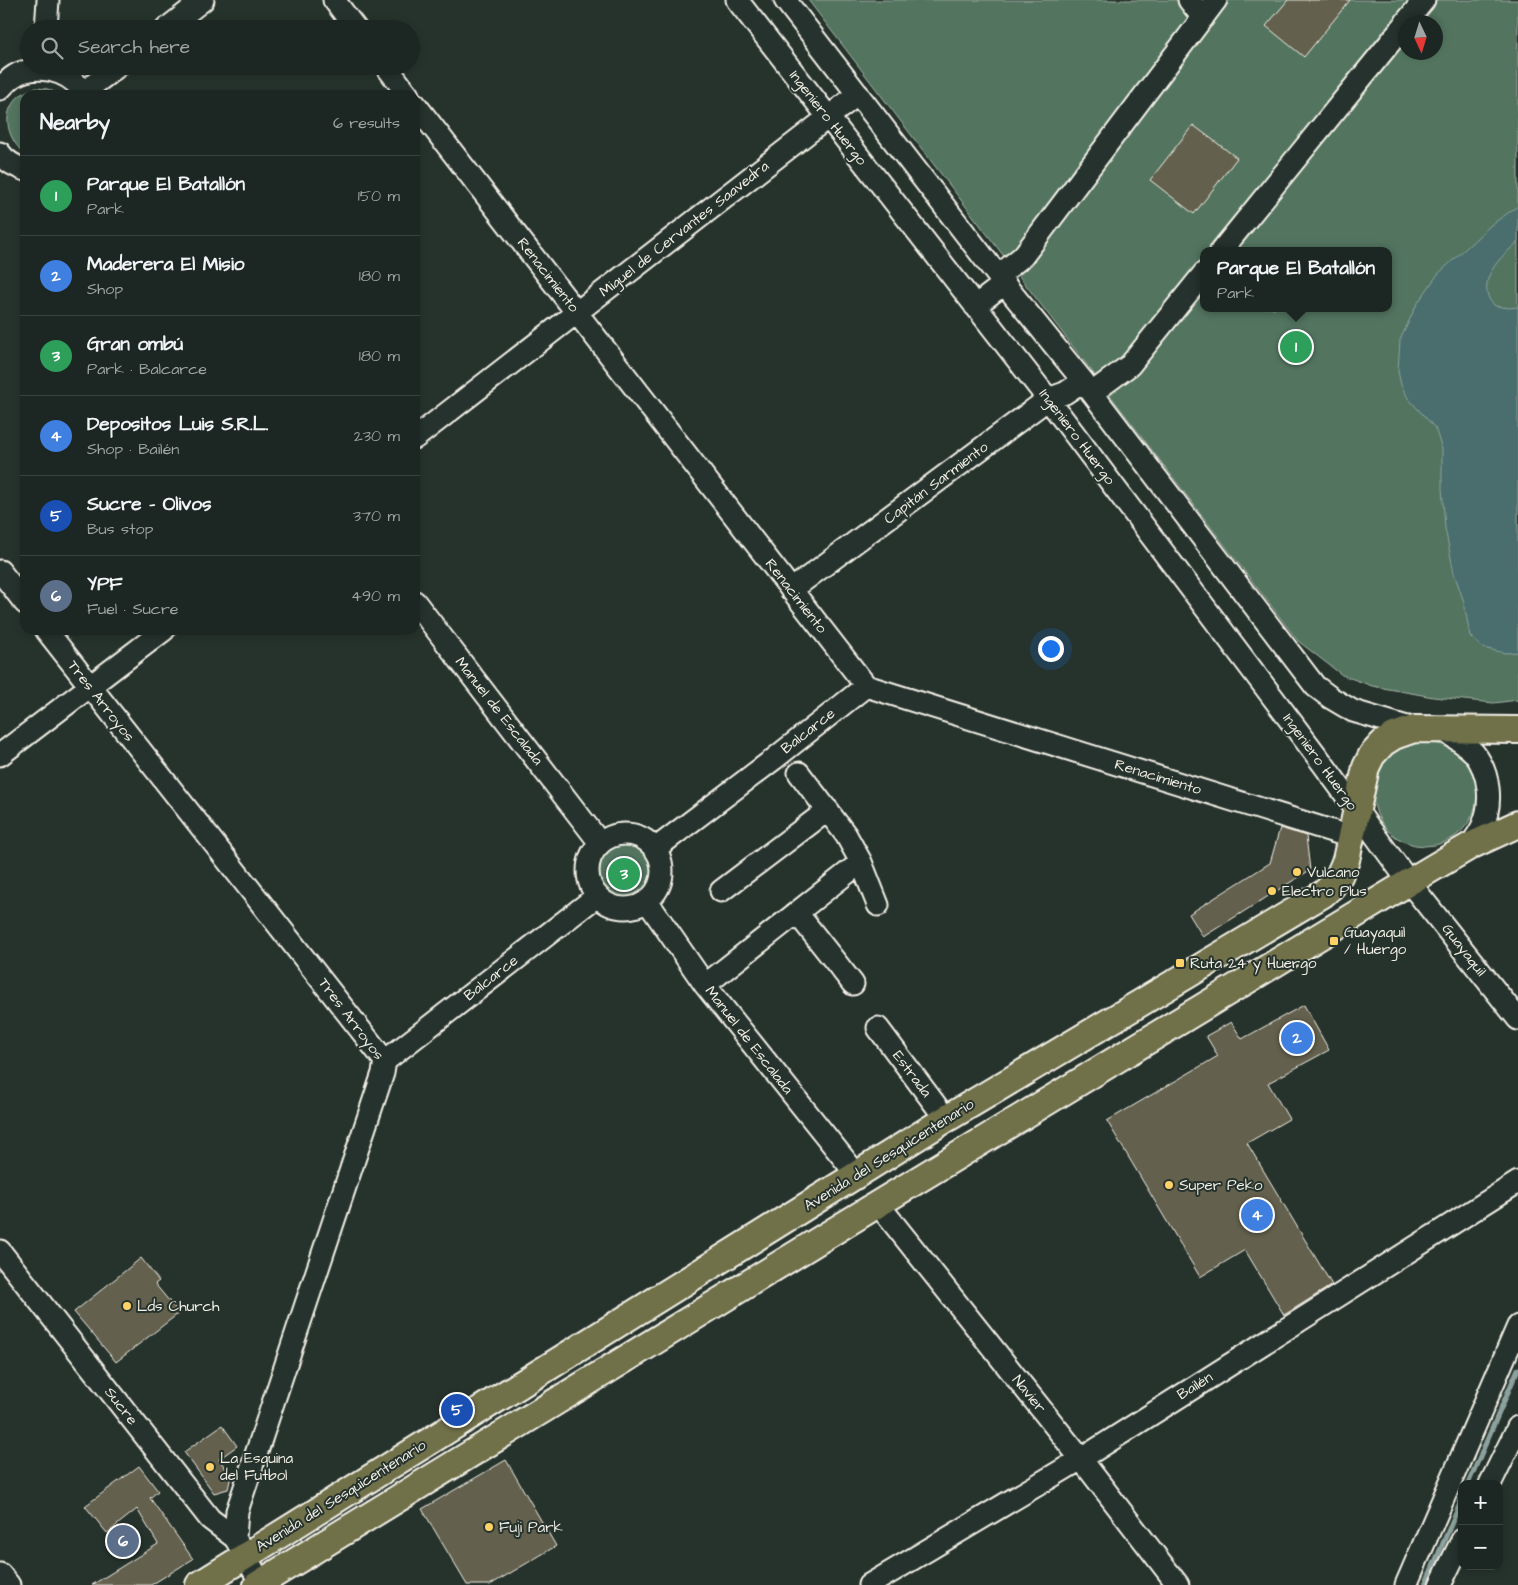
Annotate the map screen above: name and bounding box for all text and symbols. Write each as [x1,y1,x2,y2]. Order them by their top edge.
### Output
north arrow [1398,15,1443,60]
search box [20,20,420,75]
icon: search [38,34,66,62]
text: Search here [78,34,190,61]
street label: Ingeniero Huergo [783,66,872,171]
text: Nearby [40,108,110,137]
text: 6 results [333,112,400,134]
street label: Miguel de Cervantes Saavedra [595,156,774,303]
text: Parque El Batallón [87,171,245,198]
text: 1 [55,185,57,207]
text: 150 m [358,185,400,207]
text: Park [87,198,124,220]
street label: Renacimiento [512,233,584,317]
popup [1200,247,1392,312]
text: Maderera El Misio [87,251,244,278]
text: Parque El Batallón [1217,255,1375,282]
text: 2 [51,265,61,287]
text: 180 m [359,265,400,287]
text: Shop [87,278,123,300]
text: Park [1217,282,1254,304]
pin: 1 [1280,328,1312,366]
text: Gran ombú [87,331,183,358]
text: 3 [52,345,60,367]
text: 180 m [359,345,400,367]
text: Park · Balcarce [87,358,207,380]
street label: Ingeniero Huergo [1033,385,1120,490]
text: Depositos Luis S.R.L. [87,411,269,438]
text: 4 [51,425,61,447]
text: 230 m [354,425,400,447]
street label: Capitán Sarmiento [879,436,993,529]
text: Shop · Bailén [87,438,179,460]
text: Sucre - Olivos [87,491,211,518]
text: 5 [50,505,62,527]
text: 370 m [353,505,400,527]
text: Bus stop [87,518,153,540]
street label: Renacimiento [760,554,832,638]
text: YPF [87,571,122,598]
text: 6 [51,585,61,607]
text: 490 m [351,585,400,607]
text: Fuel · Sucre [87,598,178,620]
your location [1038,636,1064,662]
street label: Manuel de Escalada [450,652,548,770]
street label: Tres Arroyos [62,656,140,747]
street label: Balcarce [776,703,840,759]
street label: Ingeniero Huergo [1277,709,1363,816]
street label: Renacimiento [1112,754,1205,800]
pin: 3 [608,855,640,893]
place label: Vulcano [1307,862,1360,883]
marker: Vulcano [1291,866,1303,878]
place label: Electro Plus [1282,881,1367,902]
marker: Electro Plus [1266,885,1278,897]
street label: Guayaquil [1436,919,1491,981]
place label: Guayaquil / Huergo [1344,922,1407,961]
marker: Guayaquil / Huergo [1328,935,1340,947]
street label: Balcarce [459,950,523,1006]
place label: Ruta 24 y Huergo [1190,953,1317,975]
marker: Ruta 24 y Huergo [1174,957,1186,969]
street label: Tres Arroyos [312,974,389,1065]
street label: Manuel de Escalada [700,981,798,1099]
pin: 2 [1281,1019,1313,1057]
street label: Estrada [887,1046,937,1102]
street label: Avenida del Sesquicentenario [800,1094,979,1216]
place label: Super Peko [1179,1175,1263,1196]
marker: Super Peko [1163,1179,1175,1191]
pin: 4 [1241,1196,1273,1234]
place label: Lds Church [137,1296,220,1317]
marker: Lds Church [121,1300,133,1312]
street label: Bailén [1173,1367,1217,1405]
street label: Navier [1007,1370,1051,1418]
street label: Sucre [99,1383,143,1429]
pin: 5 [441,1391,473,1429]
street label: Avenida del Sesquicentenario [252,1435,431,1557]
place label: La Esquina del Futbol [220,1448,294,1486]
marker: La Esquina del Futbol [204,1461,216,1473]
map controls [1458,1480,1503,1570]
button: + [1458,1480,1503,1525]
place label: Fuji Park [499,1517,563,1538]
marker: Fuji Park [483,1521,495,1533]
pin: 6 [107,1522,139,1560]
button: − [1458,1525,1503,1570]

